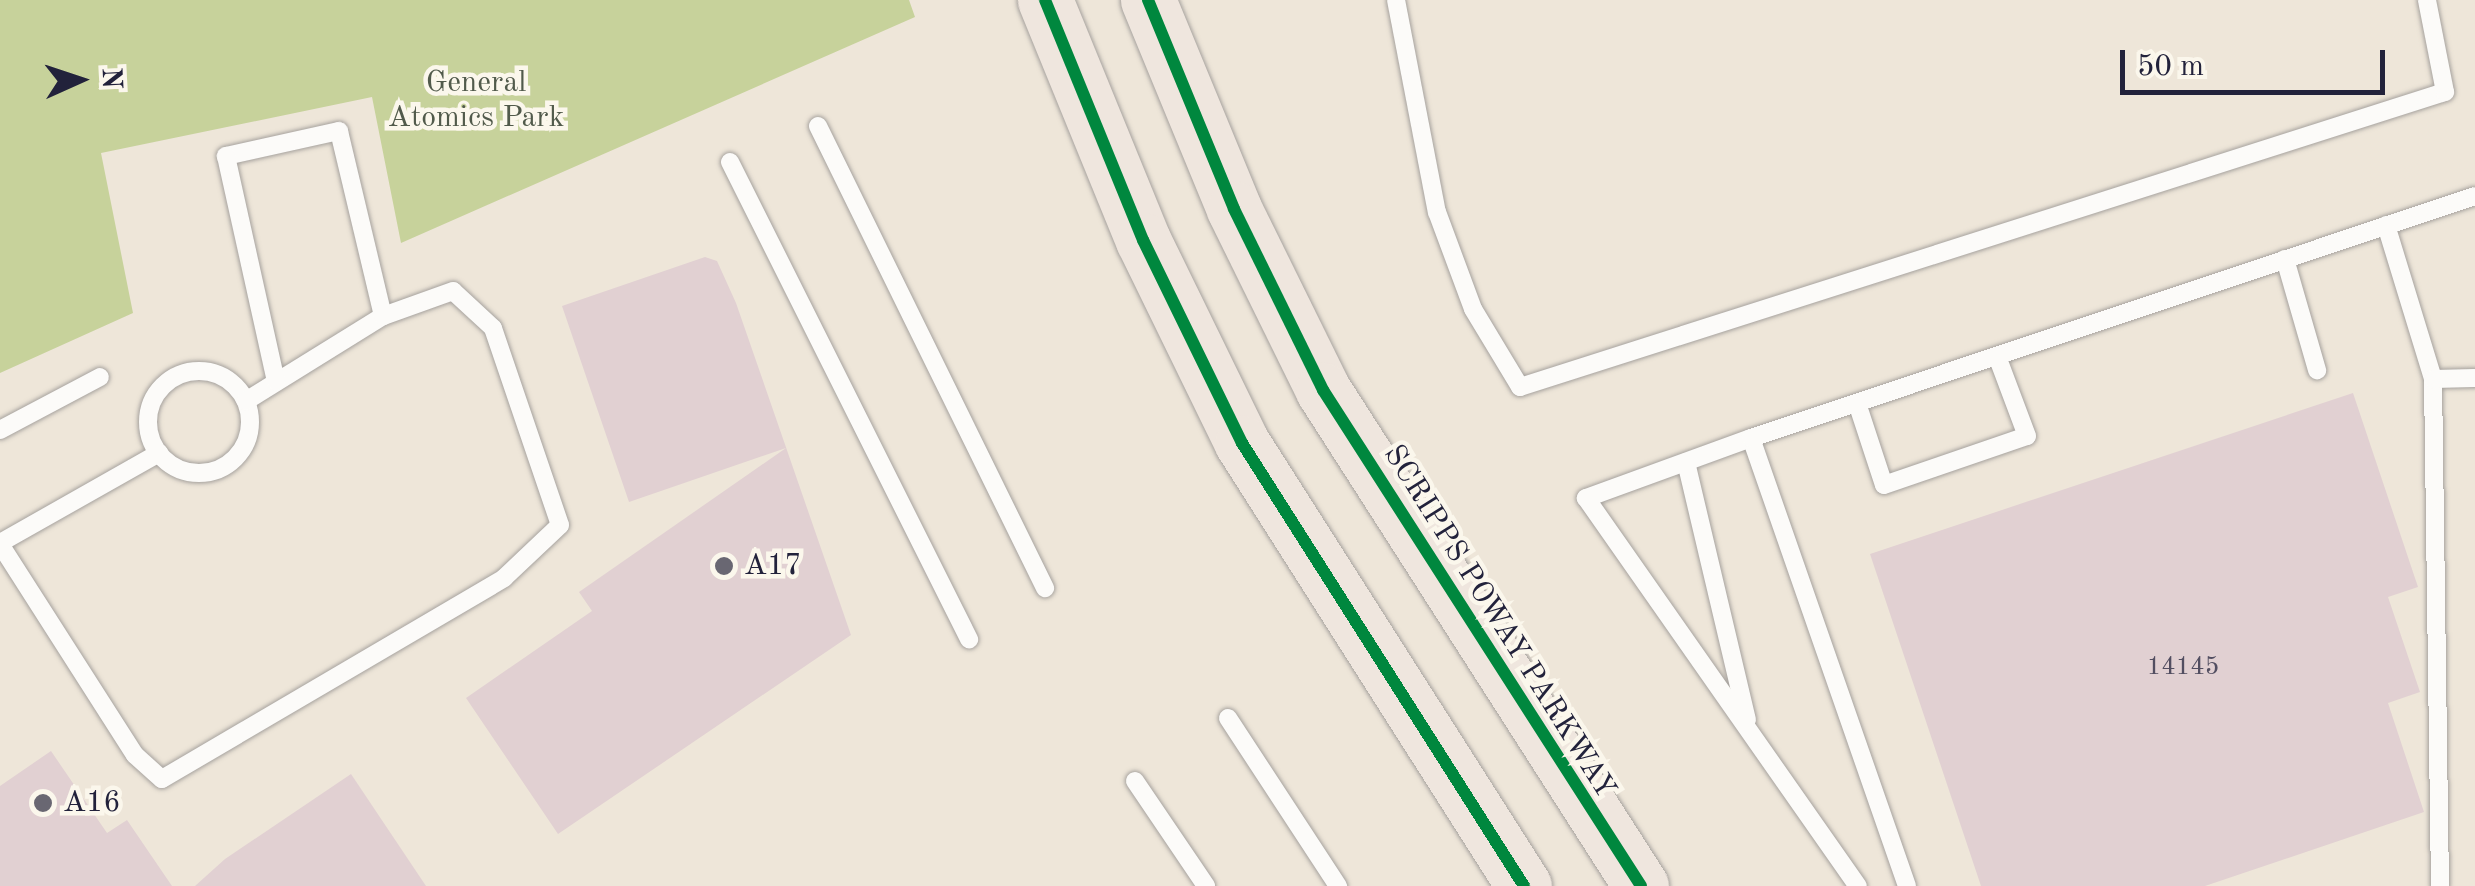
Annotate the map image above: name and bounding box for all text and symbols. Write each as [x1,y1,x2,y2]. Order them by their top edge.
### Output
north arrow [30,30,130,130]
scale bar [2125,30,2390,92]
text: 50 m [2137,52,2204,82]
park label: General Atomics Park [388,65,564,136]
text: N [95,67,124,90]
street label: SCRIPPS POWAY PARKWAY [1375,438,1623,806]
place label: A17 [744,548,802,584]
marker: A17 [713,555,735,577]
house number: 14145 [2147,653,2219,683]
place label: A16 [63,785,121,821]
marker: A16 [32,792,54,814]

